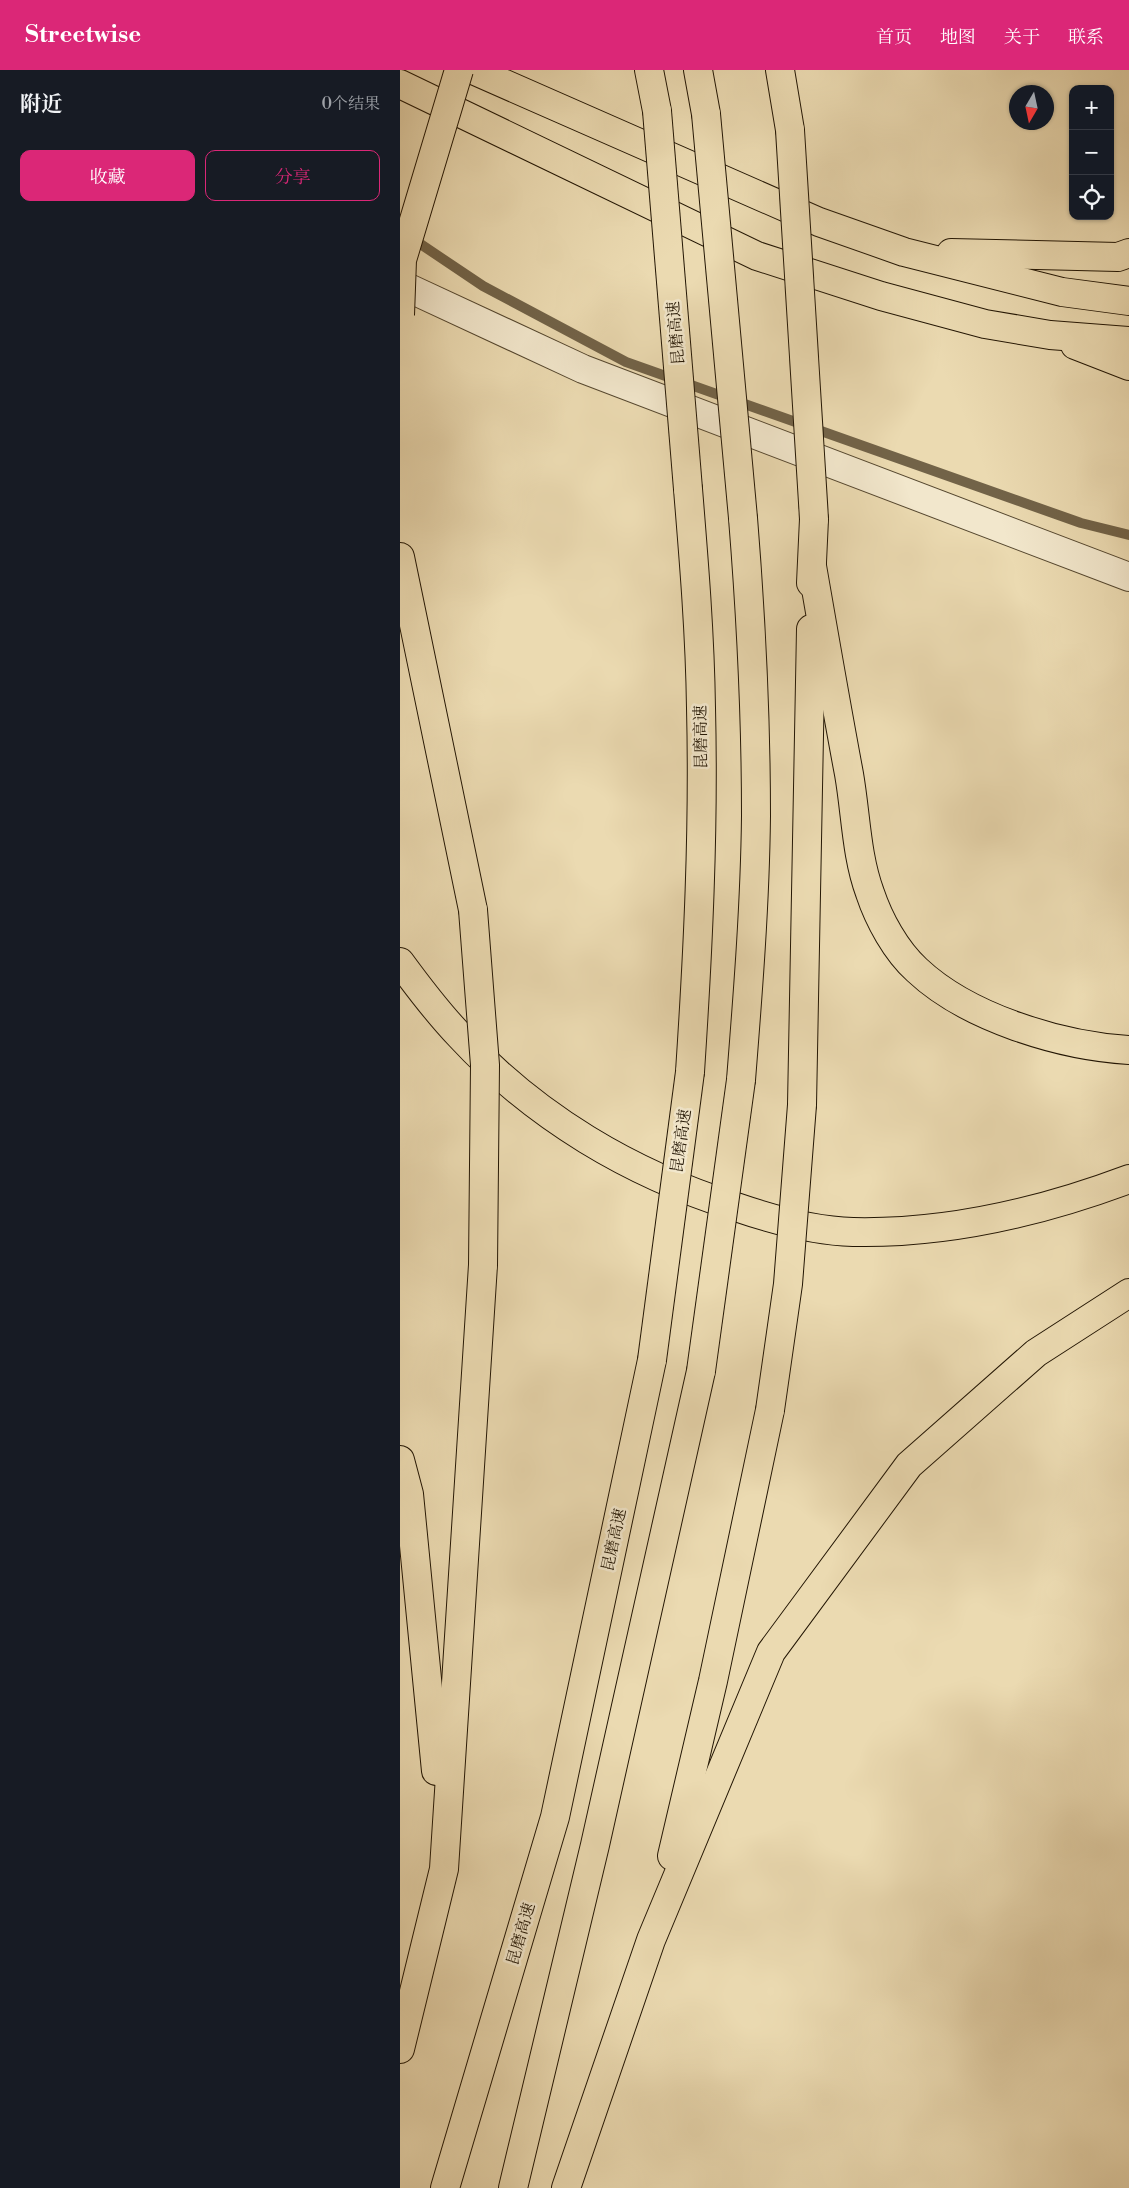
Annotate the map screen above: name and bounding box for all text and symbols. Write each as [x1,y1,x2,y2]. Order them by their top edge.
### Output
text: Streetwise [25,20,141,50]
text: 首页 [876,26,912,49]
text: 地图 [940,26,976,49]
text: 关于 [1004,26,1040,49]
text: 联系 [1068,26,1104,49]
north arrow [1009,85,1054,130]
map controls [1069,85,1114,220]
button: + [1069,85,1114,130]
text: 附近 [20,92,62,118]
text: 0个结果 [321,94,380,114]
button: − [1069,130,1114,175]
button: 收藏 [20,150,195,201]
button: 分享 [205,150,380,201]
button: locate [1069,175,1114,220]
street label: 昆磨高速 [663,300,689,366]
street label: 昆磨高速 [690,705,712,769]
street label: 昆磨高速 [667,1108,695,1174]
street label: 昆磨高速 [598,1507,630,1573]
street label: 昆磨高速 [503,1900,539,1968]

